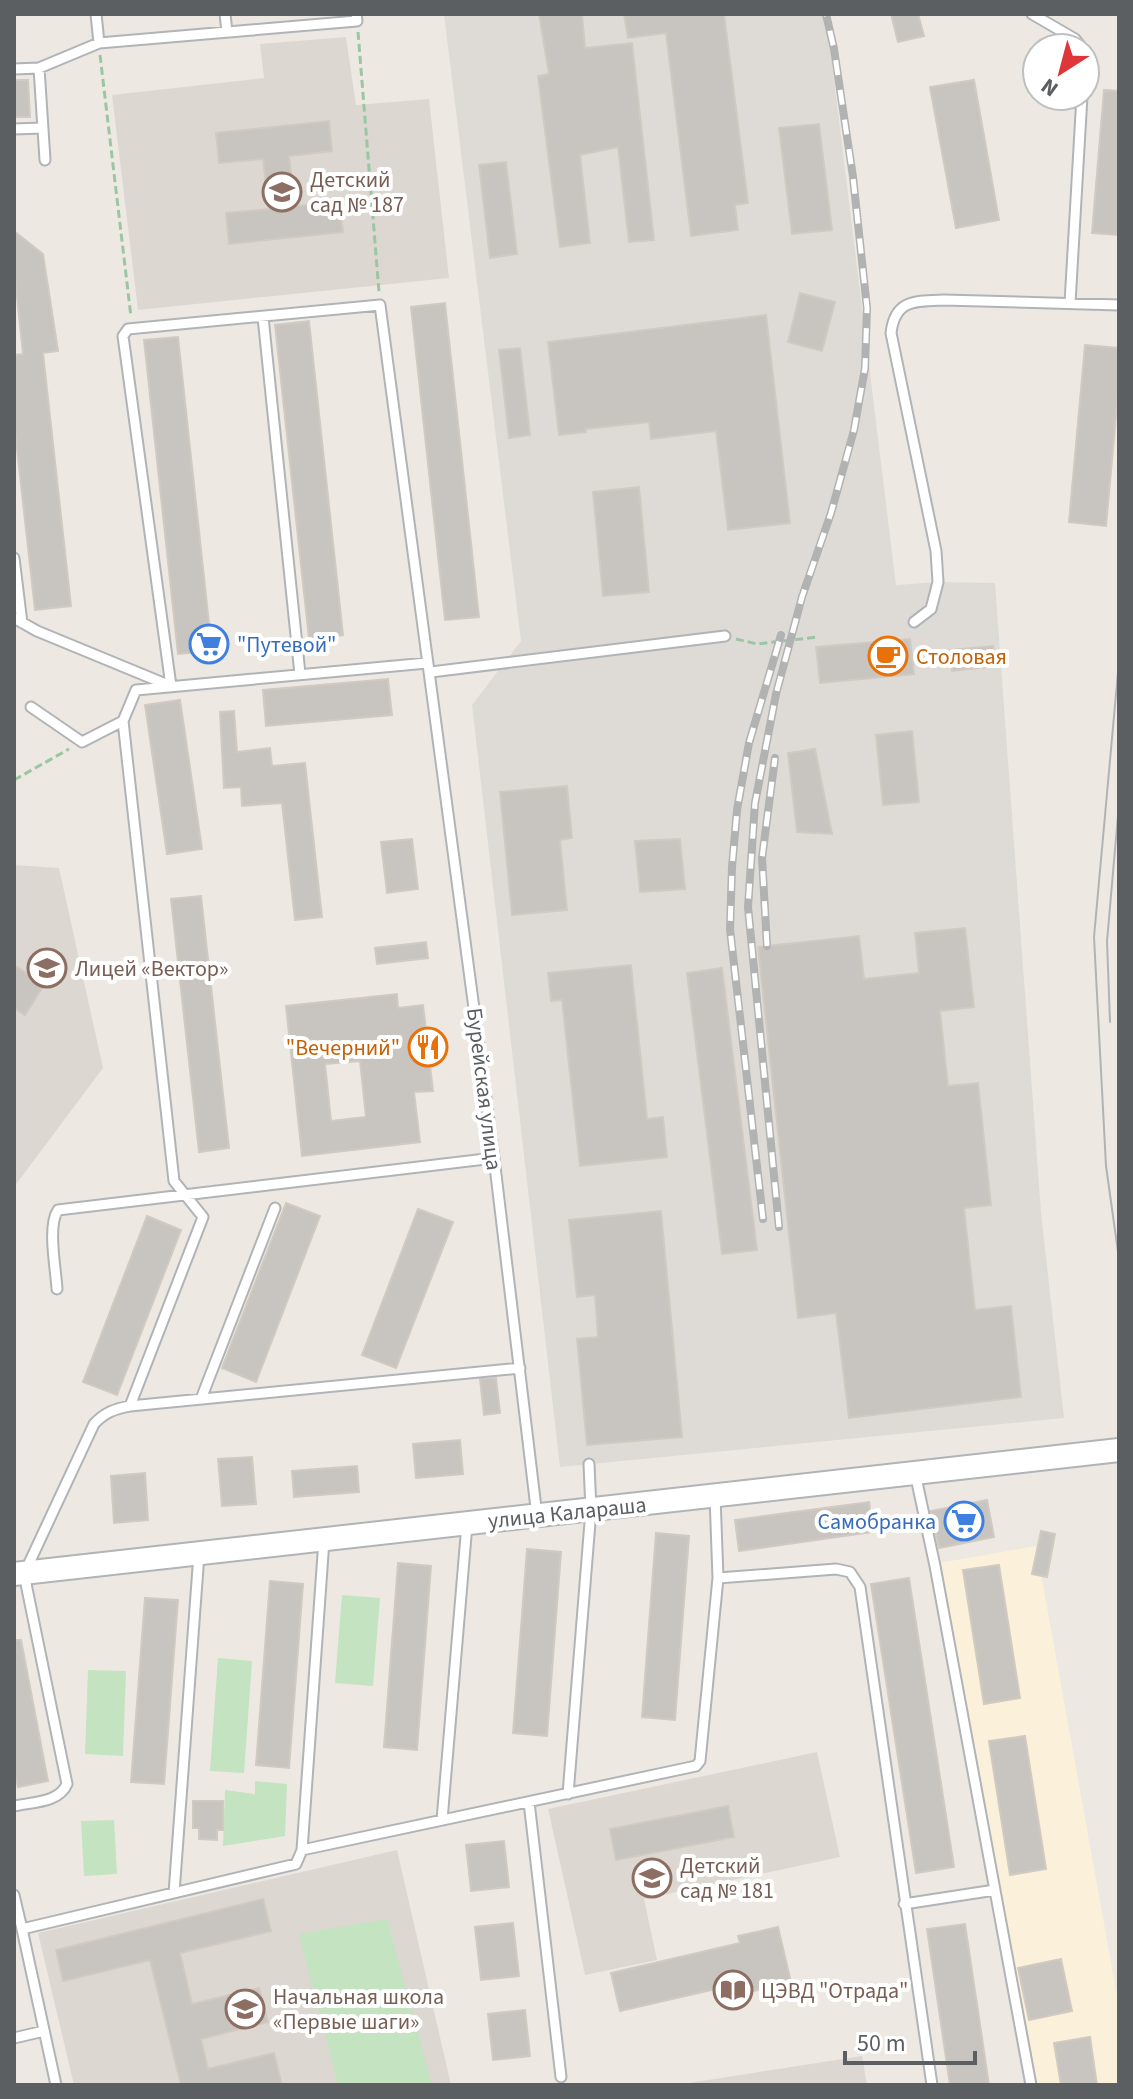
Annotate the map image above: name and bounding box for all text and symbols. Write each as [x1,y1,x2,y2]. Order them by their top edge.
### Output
north arrow [1021,32,1101,112]
text: N [1035,70,1065,105]
place label: Детский сад № 187 [310,164,404,221]
school or university icon: Детский сад № 187 [261,171,303,213]
supermarket icon: "Путевой" [188,623,230,665]
place label: "Путевой" [237,629,336,661]
cafe icon: Столовая [867,635,909,677]
place label: Столовая [916,641,1007,673]
school or university icon: Лицей «Вектор» [26,947,68,989]
place label: Лицей «Вектор» [75,953,229,985]
street label: Бурейская улица [458,1006,510,1172]
restaurant icon: "Вечерний" [407,1026,449,1068]
place label: "Вечерний" [286,1032,400,1064]
street label: улица Калараша [486,1489,648,1537]
supermarket icon: Самобранка [943,1500,985,1542]
place label: Самобранка [817,1506,936,1538]
place label: Детский сад № 181 [680,1850,774,1907]
school or university icon: Детский сад № 181 [631,1857,673,1899]
library icon: ЦЭВД "Отрада" [712,1969,754,2011]
place label: ЦЭВД "Отрада" [761,1975,908,2007]
place label: Начальная школа «Первые шаги» [273,1981,444,2038]
school or university icon: Начальная школа «Первые шаги» [224,1988,266,2030]
scale bar [845,2015,975,2065]
text: 50 m [857,2026,906,2061]

